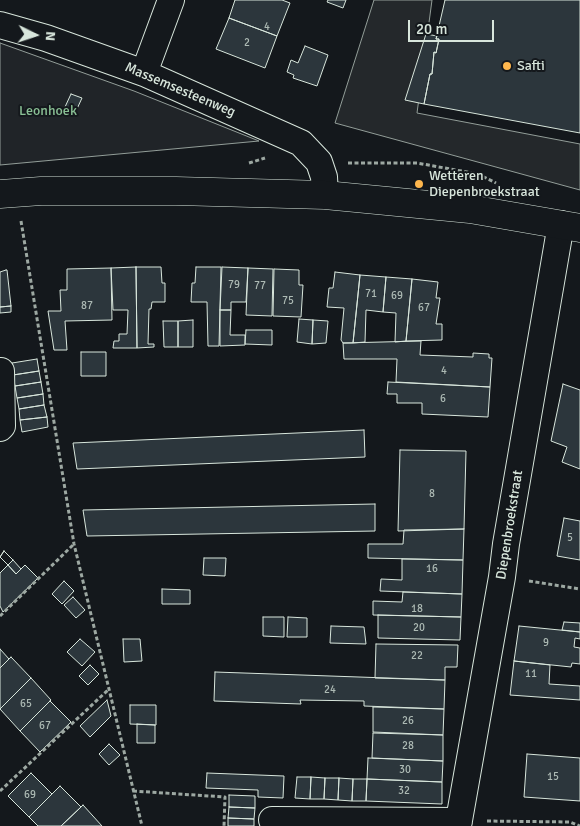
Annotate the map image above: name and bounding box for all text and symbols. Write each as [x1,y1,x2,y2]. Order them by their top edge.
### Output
north arrow [10,10,60,60]
scale bar [410,10,496,42]
house number: 4 [264,20,270,34]
text: 20 m [416,20,447,38]
text: N [42,31,59,42]
house number: 2 [244,36,250,50]
place label: Safti [517,58,545,74]
street label: Massemsesteenweg [122,59,238,121]
marker: Safti [501,60,513,72]
park label: Leonhoek [19,103,77,119]
place label: Wetteren Diepenbroekstraat [429,168,540,200]
marker: Wetteren Diepenbroekstraat [413,178,425,190]
house number: 79 [228,278,240,292]
house number: 77 [254,279,266,293]
house number: 71 [365,287,377,301]
house number: 69 [391,289,403,303]
house number: 75 [282,294,294,308]
house number: 87 [81,299,93,313]
house number: 67 [418,301,430,315]
house number: 4 [441,364,447,378]
house number: 6 [440,392,446,406]
street label: Diepenbroekstraat [493,469,527,581]
house number: 8 [429,487,435,501]
house number: 5 [567,531,573,545]
house number: 16 [426,562,438,576]
house number: 18 [411,602,423,616]
house number: 20 [413,621,425,635]
house number: 9 [543,636,549,650]
house number: 22 [411,649,423,663]
house number: 11 [525,667,537,681]
house number: 24 [324,683,336,697]
house number: 65 [20,697,32,711]
house number: 26 [402,714,414,728]
house number: 67 [39,719,51,733]
house number: 28 [402,739,414,753]
house number: 30 [399,763,411,777]
house number: 15 [547,770,559,784]
house number: 32 [398,784,410,798]
house number: 69 [24,788,36,802]

